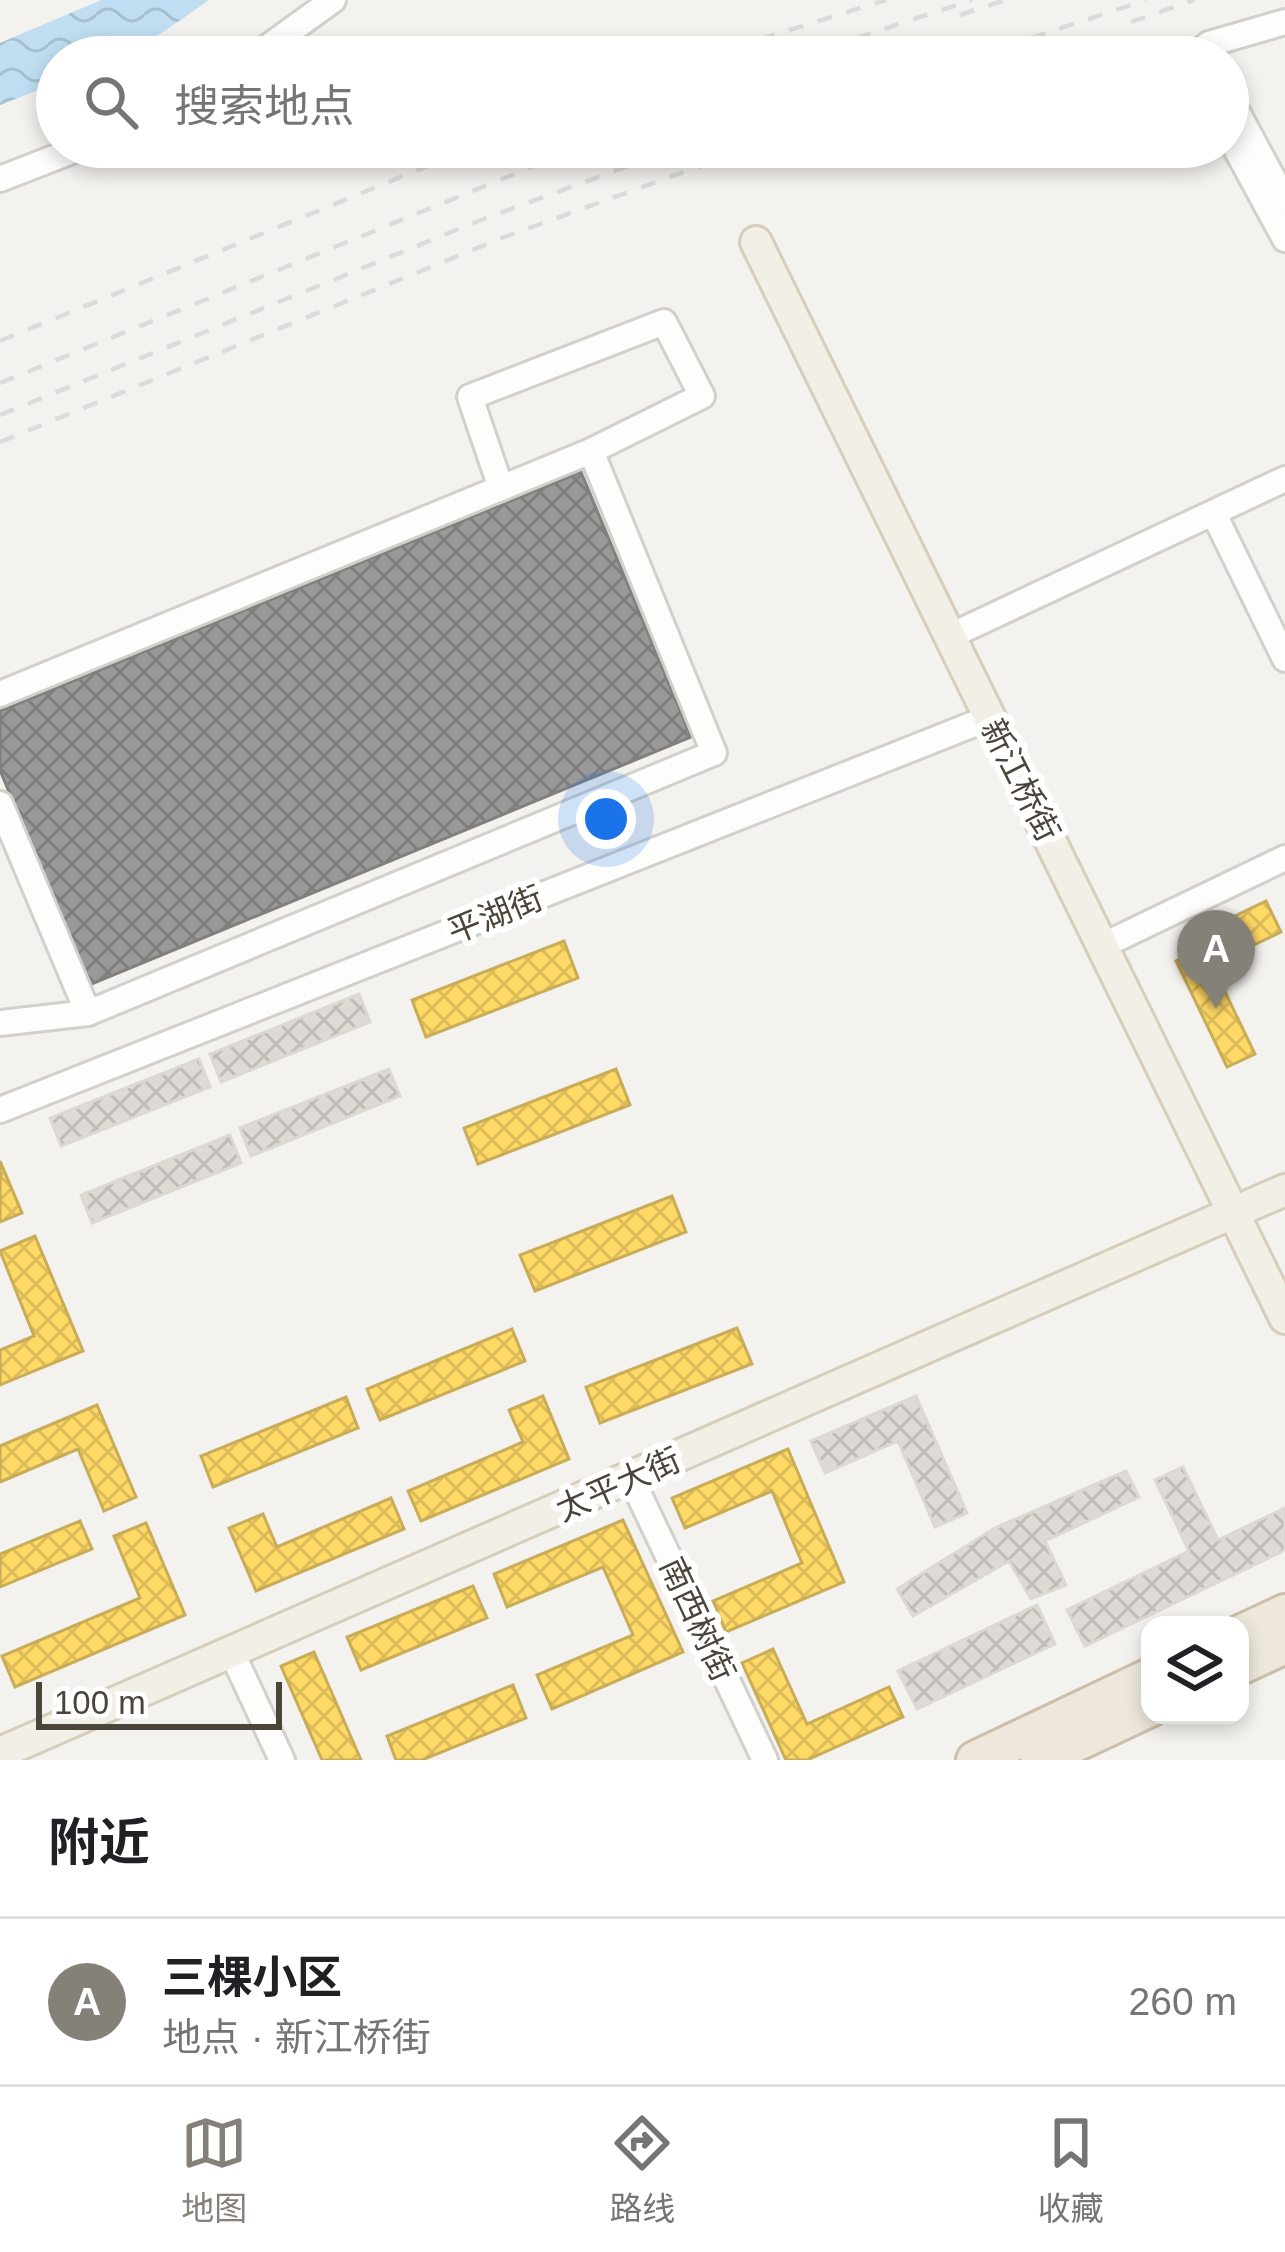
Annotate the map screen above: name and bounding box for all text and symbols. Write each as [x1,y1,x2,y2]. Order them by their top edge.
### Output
search box [36,36,1249,168]
icon: search [78,69,144,135]
text: 搜索地点 [174,81,354,132]
street label: 新江桥街 [974,713,1067,847]
your location [576,789,636,849]
street label: 平湖街 [442,879,548,950]
pin: A [1177,910,1255,1009]
street label: 太平大街 [550,1441,686,1528]
street label: 南西树街 [653,1552,742,1687]
map controls [1141,1616,1249,1724]
button: layers [1141,1616,1249,1724]
scale bar [36,1676,282,1729]
text: 100 m [54,1684,146,1721]
text: 附近 [48,1814,150,1871]
text: 三棵小区 [162,1952,342,2003]
text: A [73,1980,101,2023]
text: 260 m [1129,1980,1237,2023]
text: 地点 · 新江桥街 [162,2016,431,2059]
tab: 地图 [181,2110,247,2230]
tab: 路线 [609,2110,675,2230]
tab: 收藏 [1038,2110,1104,2230]

